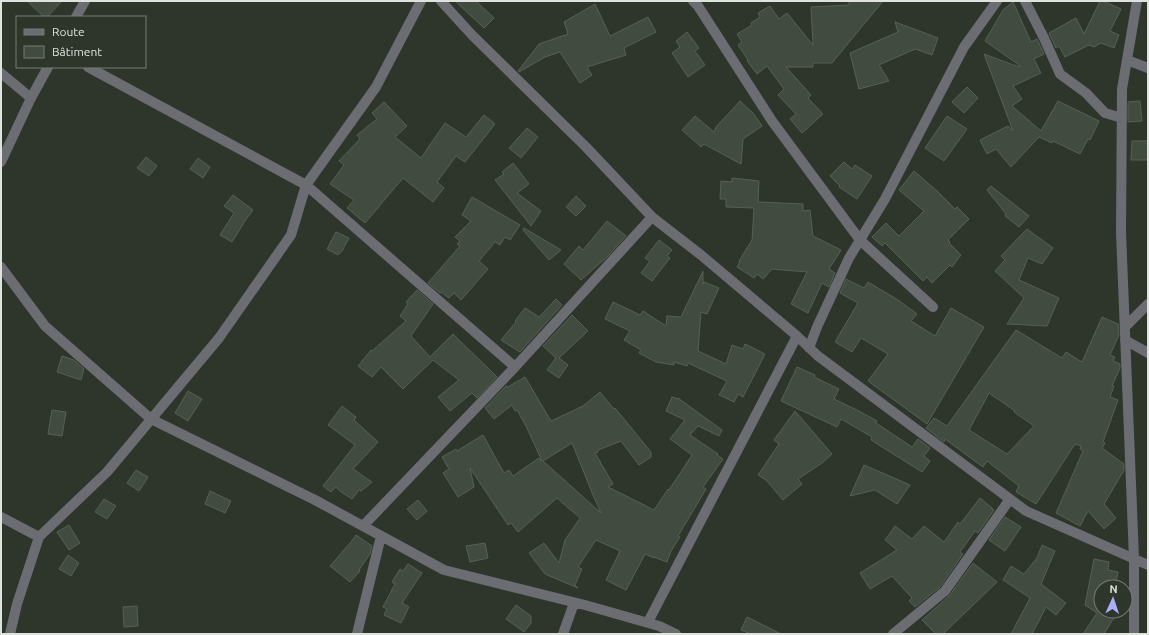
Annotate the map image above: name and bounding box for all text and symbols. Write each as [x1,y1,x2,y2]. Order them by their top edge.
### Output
legend [16,16,146,68]
text: Route [52,25,85,38]
text: Bâtiment [52,45,102,58]
north arrow [1093,579,1133,619]
text: N [1109,583,1118,595]

